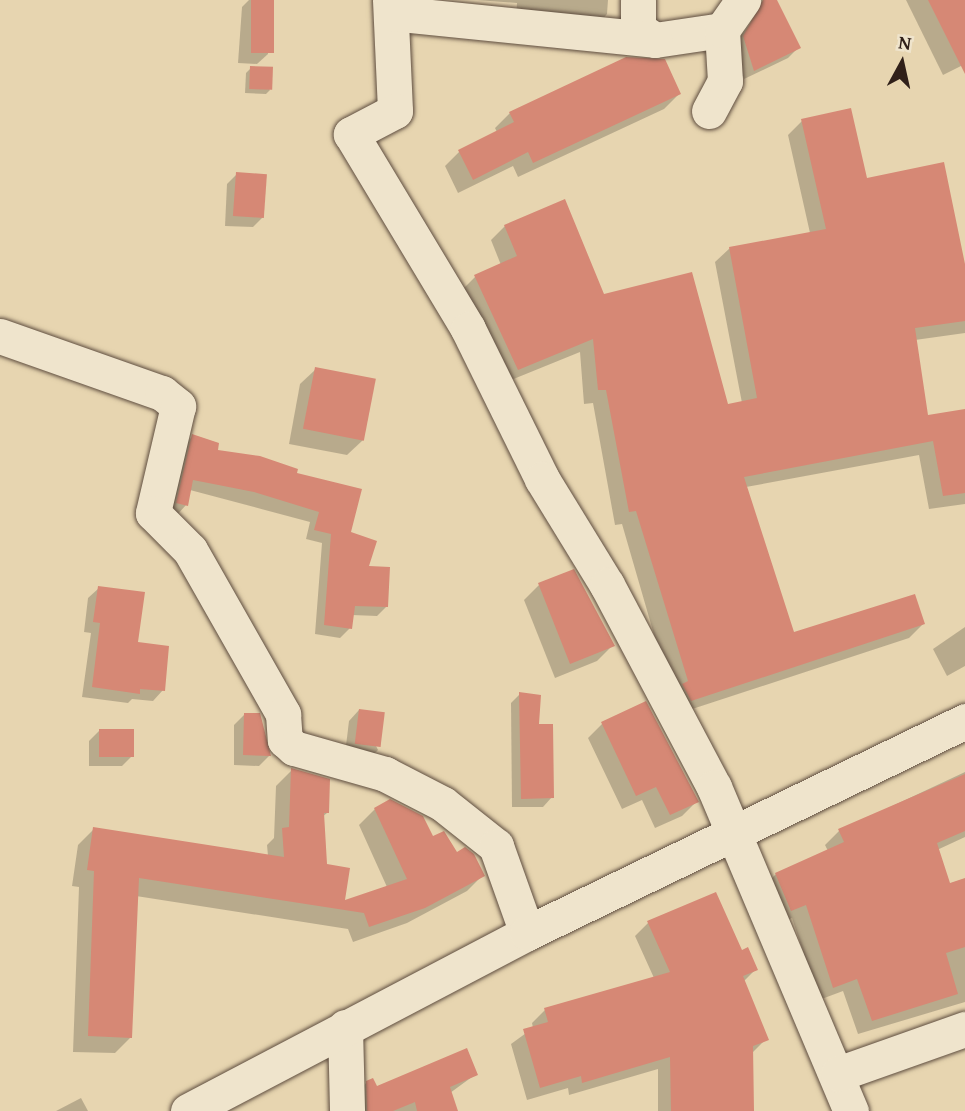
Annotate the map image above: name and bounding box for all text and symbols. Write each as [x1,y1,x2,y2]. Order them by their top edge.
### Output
text: N [897,27,913,57]
north arrow [867,28,937,98]

